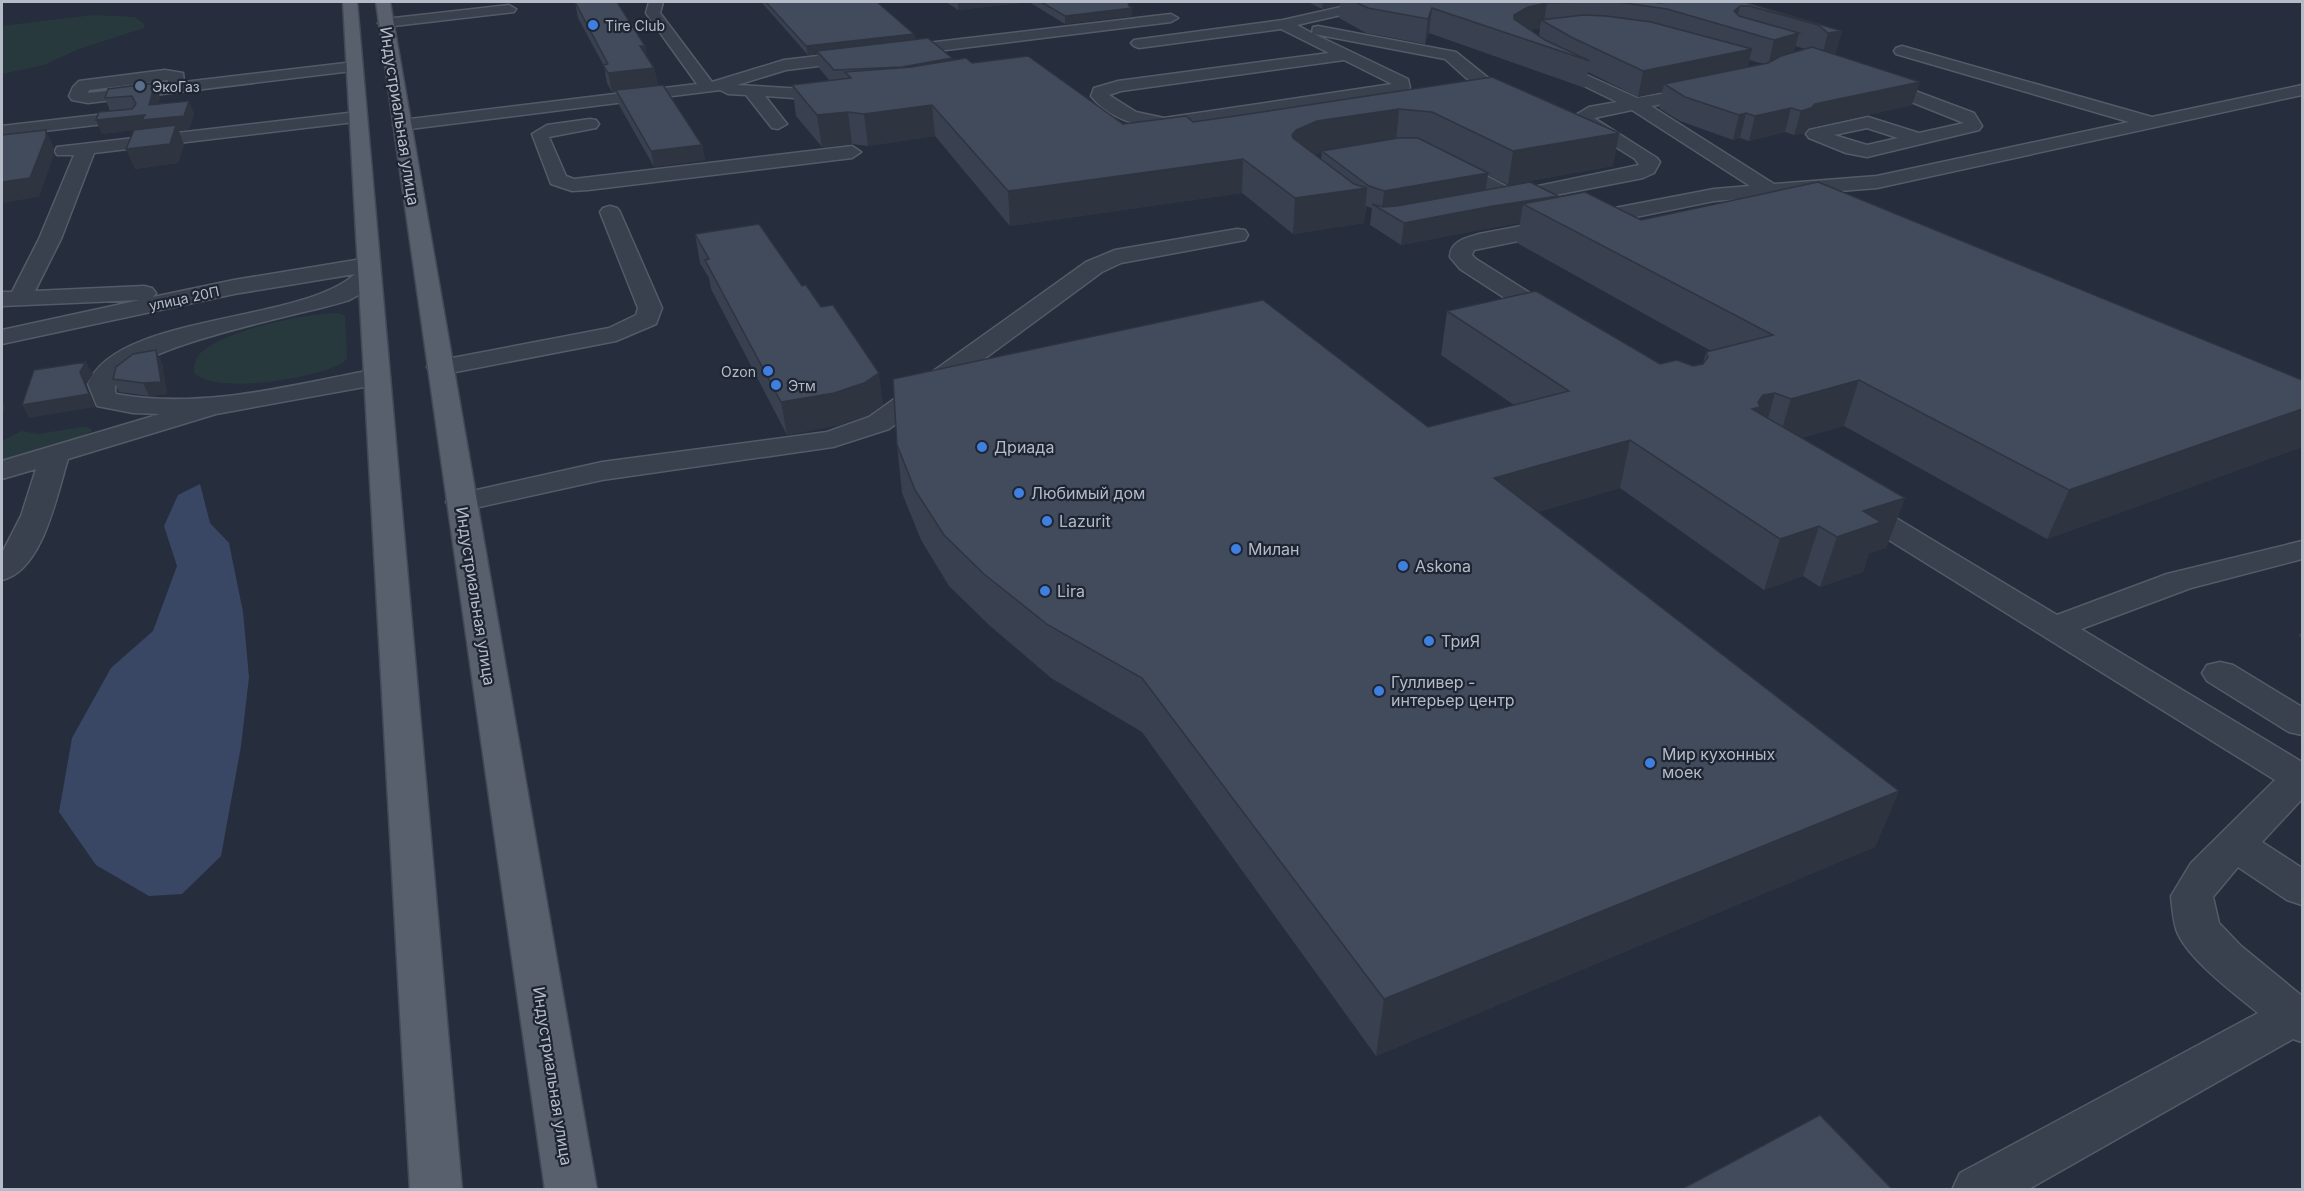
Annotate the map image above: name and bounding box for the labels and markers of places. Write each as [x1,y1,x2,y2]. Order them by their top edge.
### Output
place label: Tire Club [605,17,665,34]
marker: Tire Club [586,18,600,32]
place label: ЭкоГаз [152,78,200,95]
marker: ЭкоГаз [133,79,147,93]
place label: Ozon [721,363,756,380]
marker: Ozon [761,364,775,378]
place label: Этм [788,377,816,394]
marker: Этм [769,378,783,392]
place label: Дриада [994,437,1054,457]
marker: Дриада [975,440,989,454]
place label: Любимый дом [1031,483,1145,503]
marker: Любимый дом [1012,486,1026,500]
place label: Lazurit [1059,511,1111,531]
marker: Lazurit [1040,514,1054,528]
place label: Милан [1248,539,1300,559]
marker: Милан [1229,542,1243,556]
place label: Askona [1415,556,1471,576]
marker: Askona [1396,559,1410,573]
place label: Lira [1057,581,1085,601]
marker: Lira [1038,584,1052,598]
place label: ТриЯ [1441,631,1480,651]
marker: ТриЯ [1422,634,1436,648]
place label: Гулливер - интерьер центр [1391,672,1515,710]
marker: Гулливер - интерьер центр [1372,684,1386,698]
place label: Мир кухонных моек [1662,744,1776,782]
marker: Мир кухонных моек [1643,756,1657,770]

